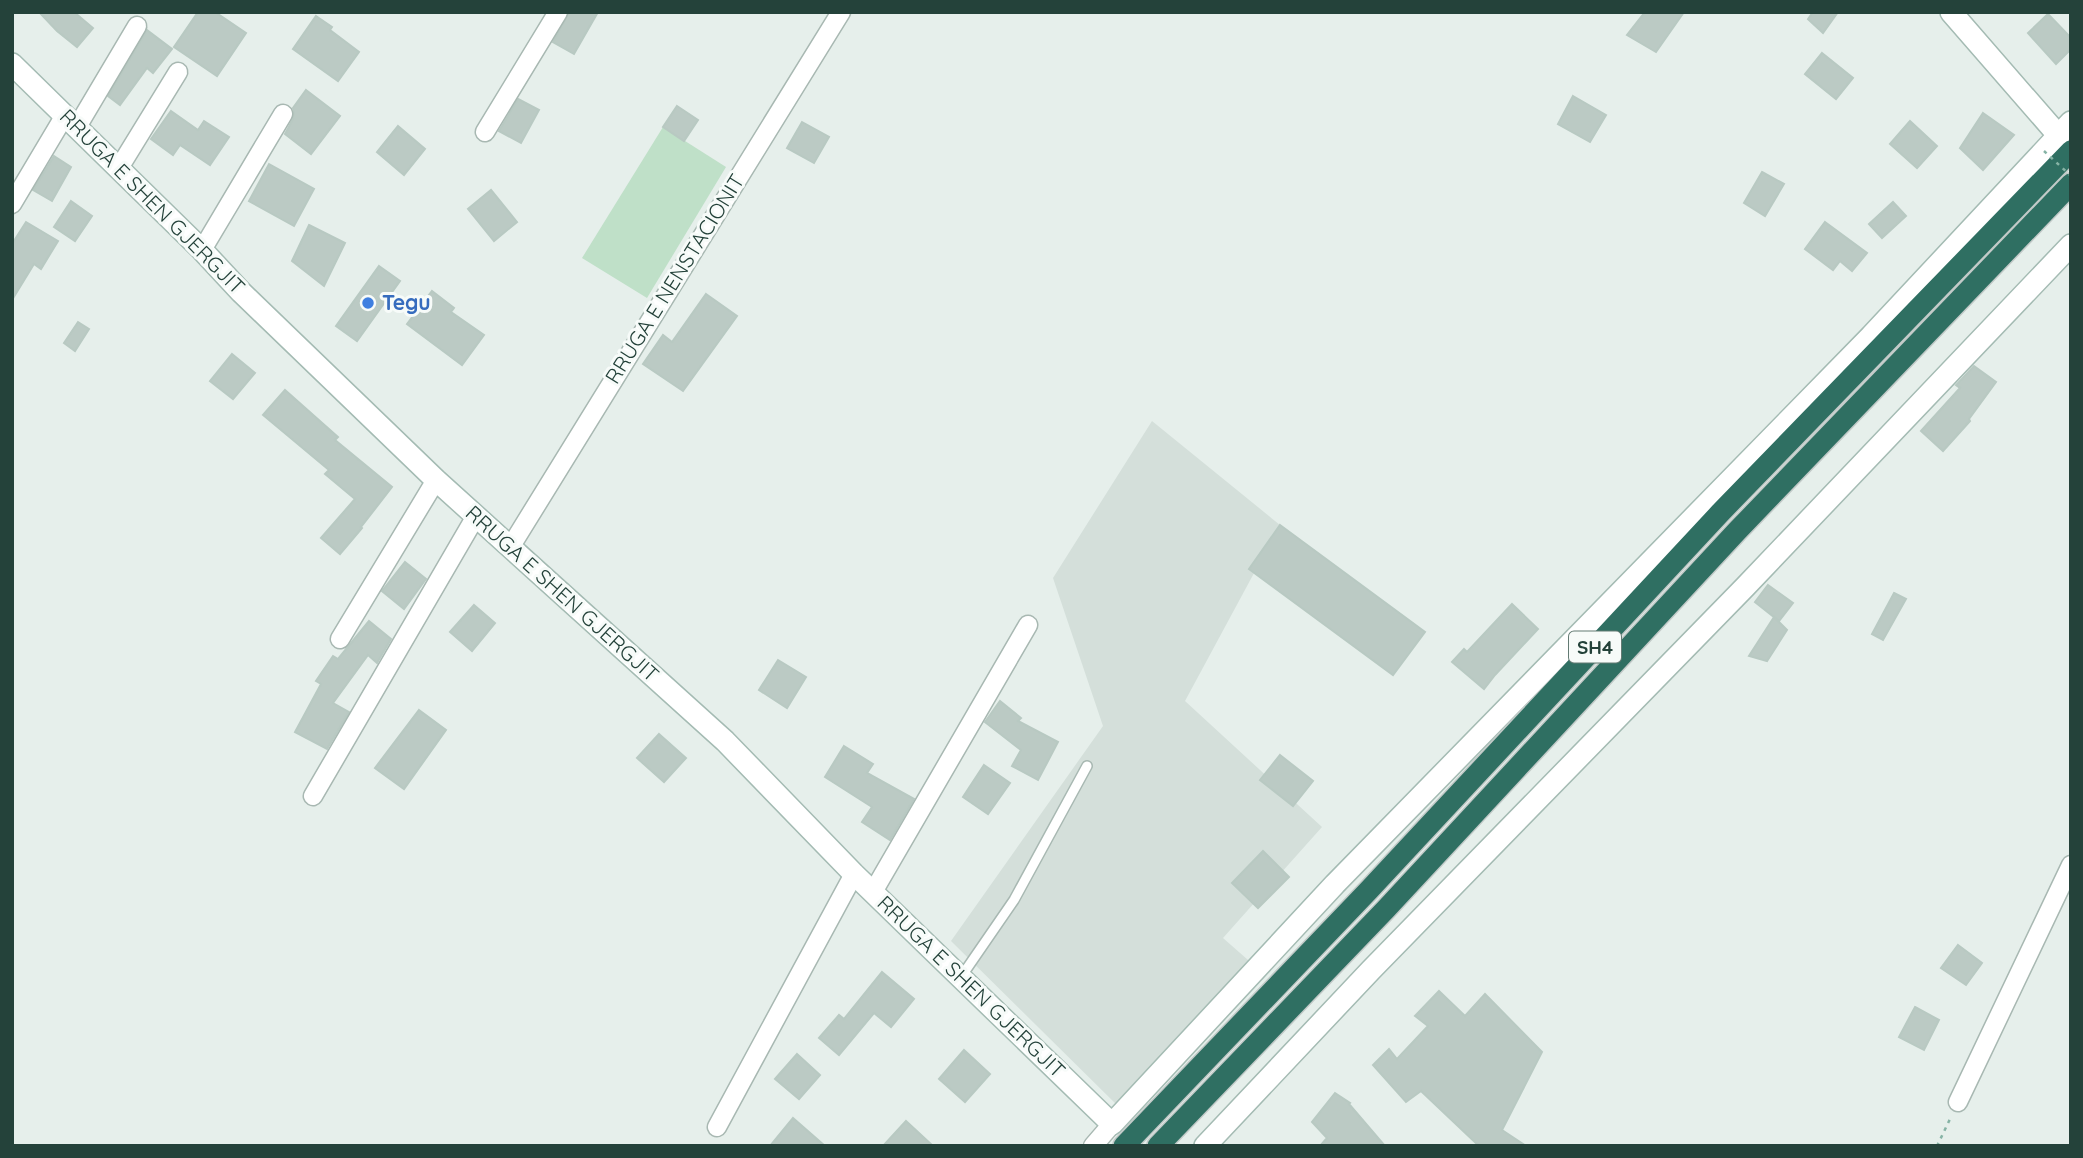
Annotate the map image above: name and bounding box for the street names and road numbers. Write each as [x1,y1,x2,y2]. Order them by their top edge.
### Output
street label: RRUGA E SHEN GJERGJIT [55,103,251,299]
street label: RRUGA E NENSTACIONIT [599,169,749,388]
street label: RRUGA E SHEN GJERGJIT [461,499,665,687]
road number: SH4 [1569,632,1621,662]
street label: RRUGA E SHEN GJERGJIT [872,890,1071,1083]

